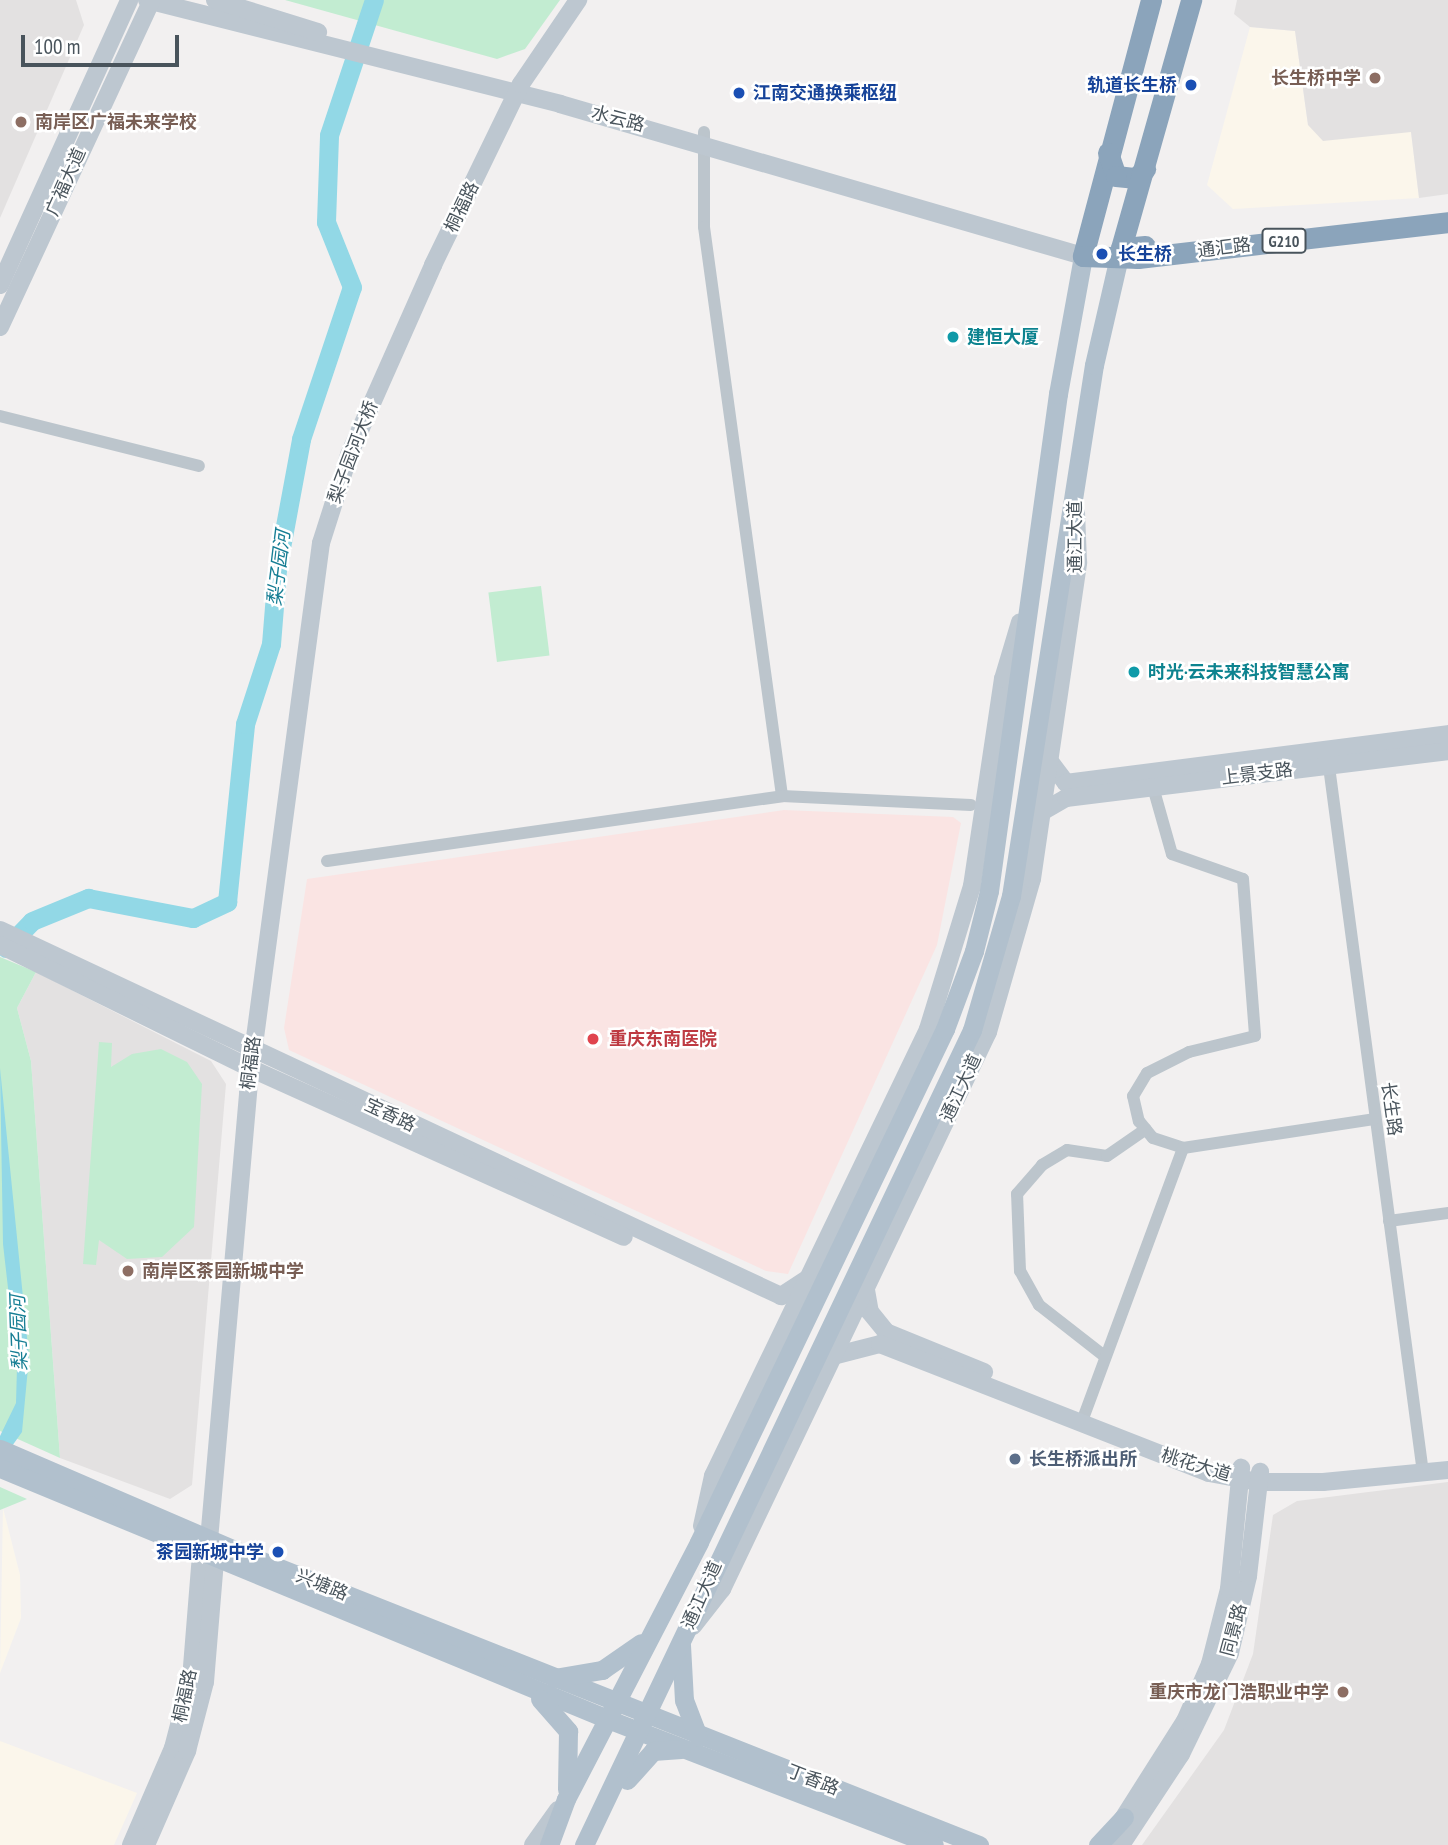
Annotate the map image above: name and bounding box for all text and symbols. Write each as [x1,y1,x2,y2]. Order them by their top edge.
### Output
scale bar [24,21,182,65]
text: 100 m [34,33,80,60]
place label: 长生桥中学 [1271,67,1361,89]
marker: 长生桥中学 [1367,70,1383,86]
place label: 轨道长生桥 [1087,74,1177,96]
marker: 轨道长生桥 [1183,77,1199,93]
place label: 江南交通换乘枢纽 [753,82,897,104]
marker: 江南交通换乘枢纽 [731,85,747,101]
street label: 水云路 [589,102,647,136]
place label: 南岸区广福未来学校 [35,111,197,133]
marker: 南岸区广福未来学校 [13,114,29,130]
street label: 广福大道 [41,145,91,219]
street label: 桐福路 [440,178,484,236]
road number: G210 [1261,229,1307,254]
street label: 通汇路 [1196,234,1252,262]
place label: 长生桥 [1118,243,1172,265]
marker: 长生桥 [1092,244,1112,264]
place label: 建恒大厦 [967,326,1039,348]
marker: 建恒大厦 [945,329,961,345]
street label: 梨子园河大桥 [324,398,382,506]
street label: 通江大道 [1064,501,1086,573]
water label: 梨子园河 [263,529,295,607]
place label: 时光·云未来科技智慧公寓 [1148,661,1350,683]
marker: 时光·云未来科技智慧公寓 [1126,664,1142,680]
street label: 上景支路 [1220,759,1294,789]
place label: 重庆东南医院 [609,1028,717,1050]
marker: 重庆东南医院 [583,1029,603,1049]
street label: 桐福路 [237,1035,265,1091]
street label: 通江大道 [936,1051,986,1125]
street label: 长生路 [1377,1081,1405,1137]
street label: 宝香路 [361,1094,419,1136]
place label: 南岸区茶园新城中学 [142,1260,304,1282]
marker: 南岸区茶园新城中学 [120,1263,136,1279]
water label: 梨子园河 [6,1295,32,1371]
street label: 桃花大道 [1158,1444,1234,1486]
place label: 长生桥派出所 [1029,1448,1137,1470]
marker: 长生桥派出所 [1007,1451,1023,1467]
place label: 茶园新城中学 [156,1541,264,1563]
marker: 茶园新城中学 [270,1544,286,1560]
street label: 通江大道 [677,1558,727,1632]
street label: 兴塘路 [293,1565,351,1605]
street label: 同景路 [1217,1601,1251,1659]
street label: 桐福路 [169,1667,201,1725]
place label: 重庆市龙门浩职业中学 [1149,1681,1329,1703]
marker: 重庆市龙门浩职业中学 [1335,1684,1351,1700]
street label: 丁香路 [784,1760,842,1800]

